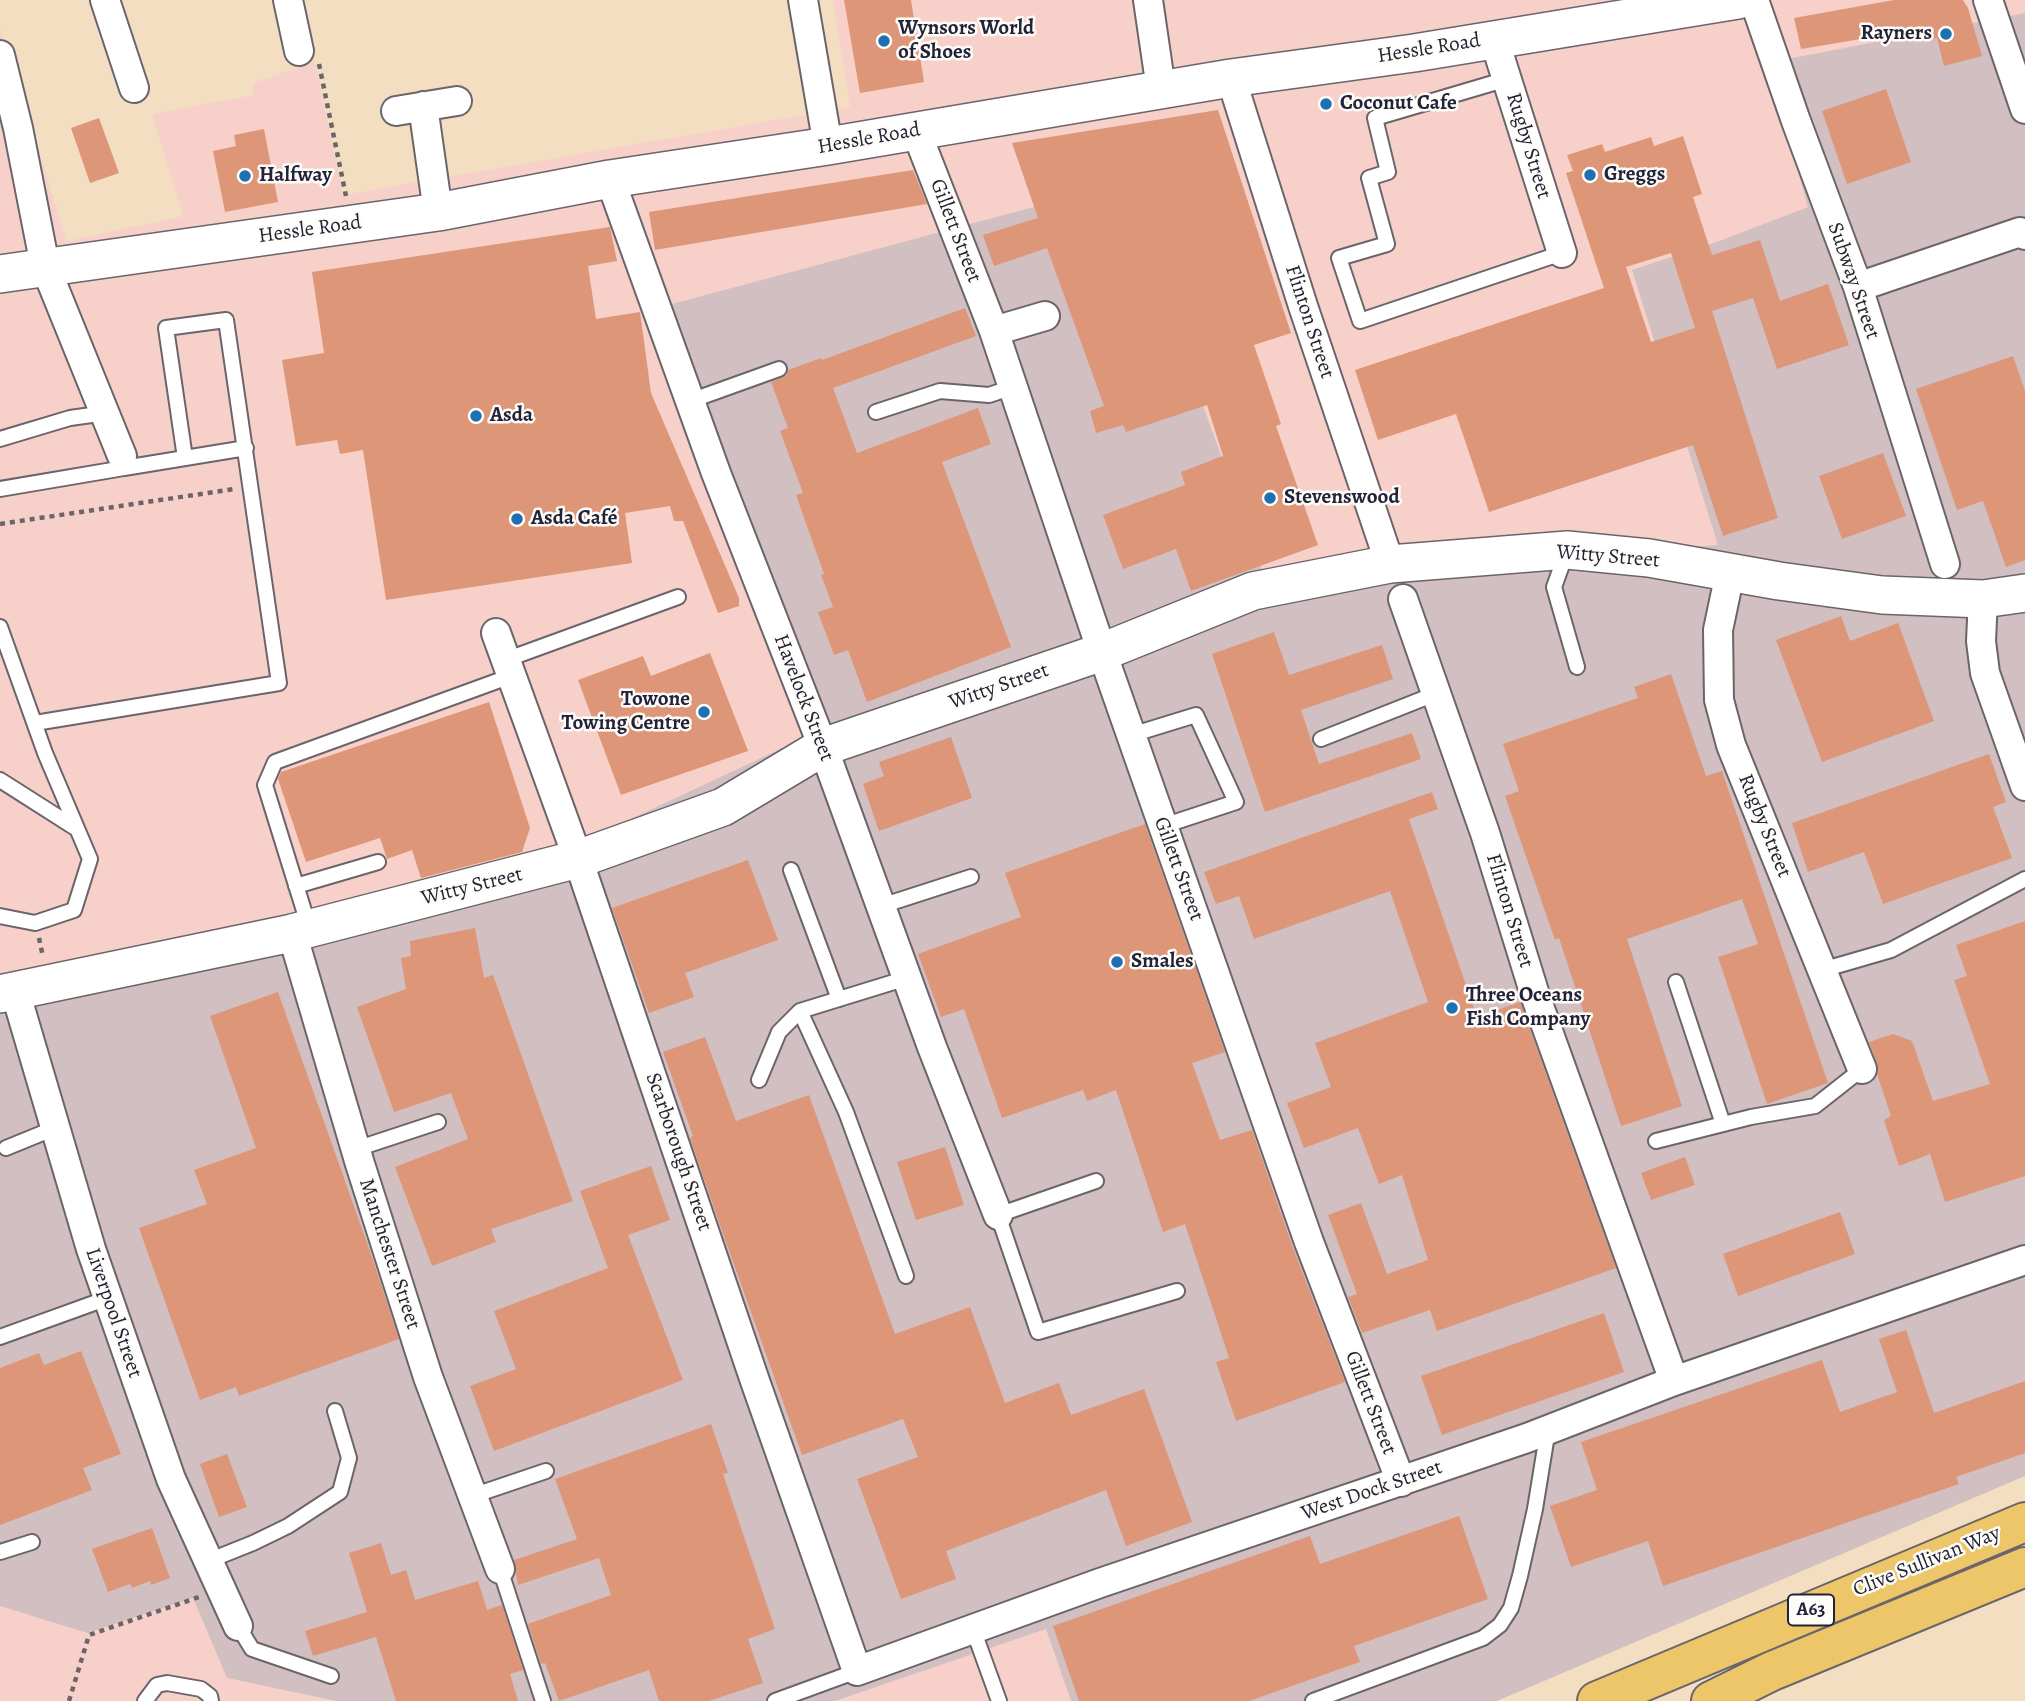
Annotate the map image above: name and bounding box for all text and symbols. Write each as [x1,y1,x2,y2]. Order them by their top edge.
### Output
place label: Wynsors World of Shoes [898,16,1034,66]
place label: Rayners [1860,21,1932,47]
marker: Rayners [1938,26,1954,42]
street label: Hessle Road [1376,28,1482,70]
marker: Wynsors World of Shoes [876,33,892,49]
street label: Rugby Street [1500,90,1556,202]
place label: Coconut Cafe [1340,91,1457,117]
marker: Coconut Cafe [1318,96,1334,112]
street label: Hessle Road [816,118,922,160]
place label: Greggs [1604,162,1665,188]
place label: Halfway [259,163,332,189]
marker: Greggs [1582,167,1598,183]
marker: Halfway [237,168,253,184]
street label: Gillett Street [924,176,986,286]
street label: Hessle Road [257,210,363,250]
street label: Subway Street [1821,219,1885,343]
street label: Flinton Street [1279,262,1339,382]
place label: Asda [490,403,533,429]
marker: Asda [468,408,484,424]
place label: Stevenswood [1284,485,1400,511]
marker: Stevenswood [1262,490,1278,506]
place label: Asda Café [531,506,618,532]
marker: Asda Café [509,511,525,527]
street label: Witty Street [1555,540,1661,574]
street label: Havelock Street [767,631,839,765]
street label: Witty Street [946,658,1052,716]
place label: Towone Towing Centre [562,687,690,737]
marker: Towone Towing Centre [696,704,712,720]
street label: Rugby Street [1732,770,1796,882]
street label: Gillett Street [1148,814,1208,924]
street label: Flinton Street [1480,851,1538,971]
street label: Witty Street [419,862,525,912]
place label: Smales [1131,949,1194,975]
marker: Smales [1109,954,1125,970]
place label: Three Oceans Fish Company [1466,983,1590,1033]
marker: Three Oceans Fish Company [1444,1000,1460,1016]
street label: Scarborough Street [639,1070,717,1234]
street label: Manchester Street [353,1175,425,1333]
street label: Liverpool Street [79,1245,147,1381]
street label: Gillett Street [1339,1348,1401,1458]
street label: West Dock Street [1298,1455,1446,1527]
street label: Clive Sullivan Way [1850,1521,2004,1603]
road number: A63 [1788,1594,1834,1626]

